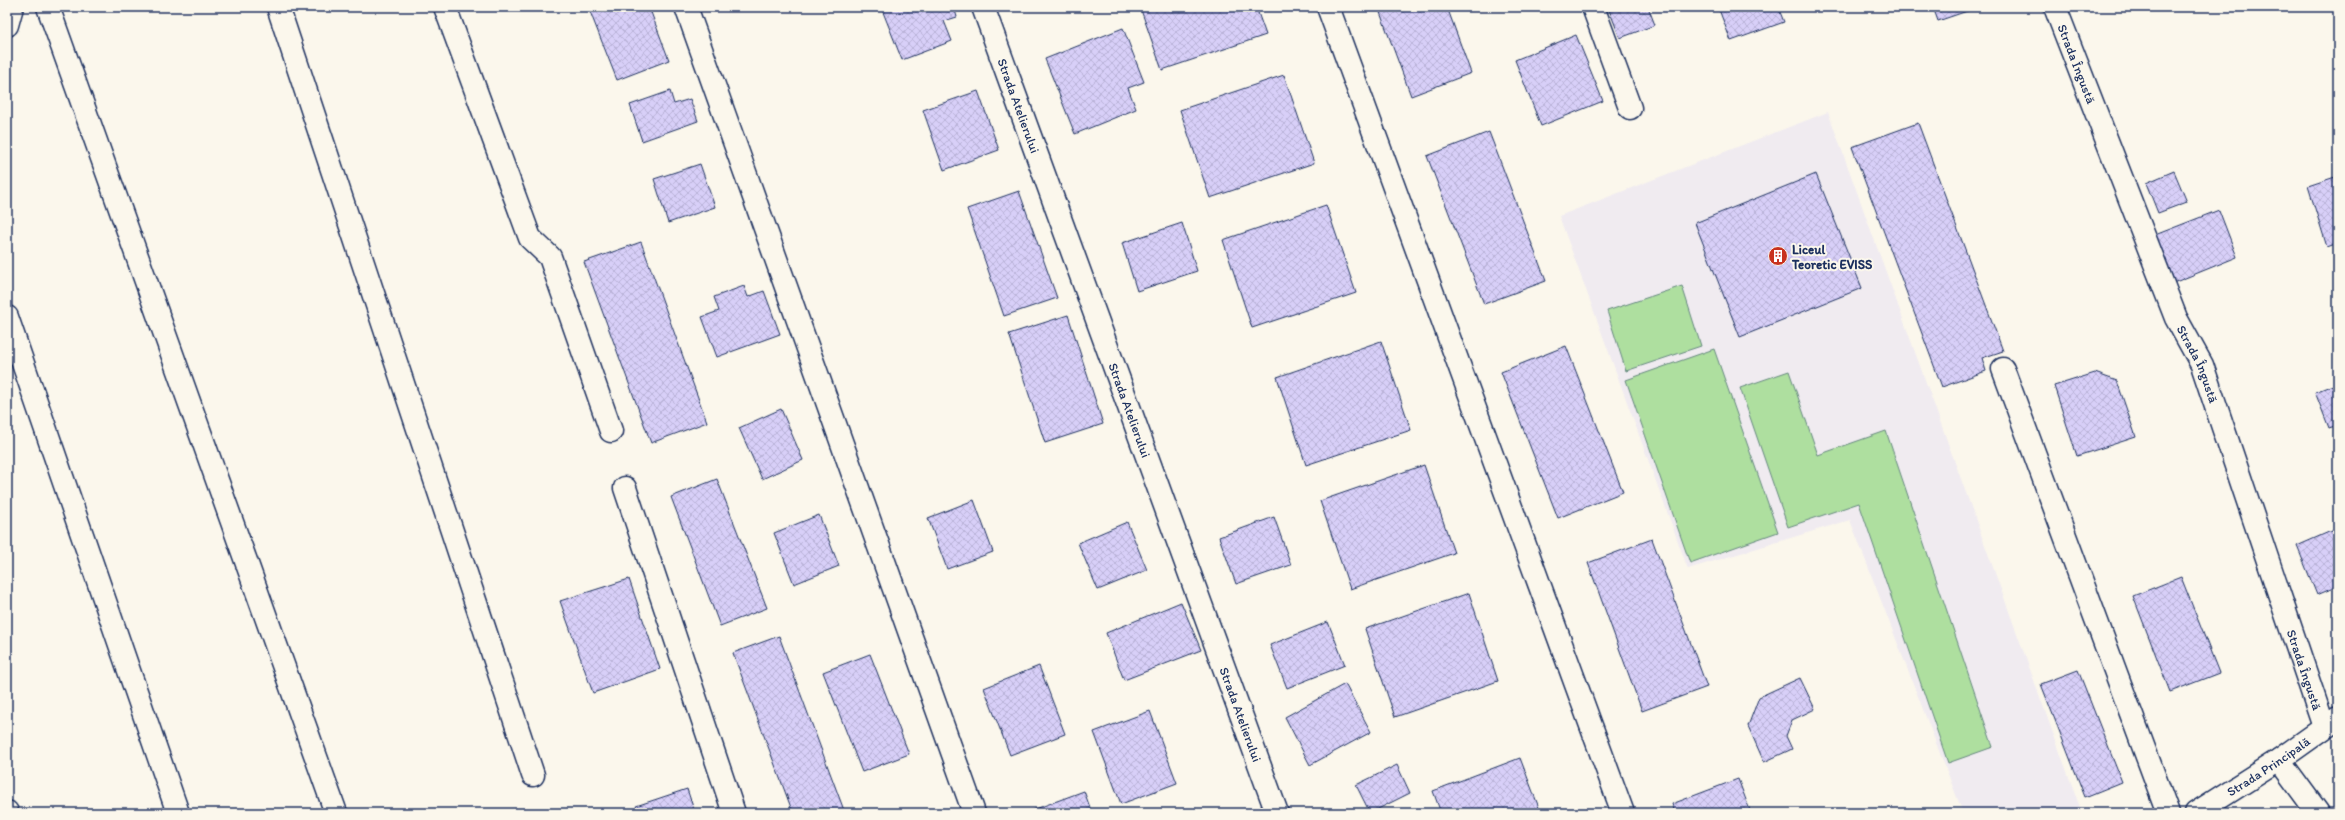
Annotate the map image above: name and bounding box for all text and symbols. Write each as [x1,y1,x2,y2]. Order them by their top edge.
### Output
street label: Strada Îngustă [2054,22,2099,106]
street label: Strada Atelierului [994,56,1043,155]
place label: Liceul Teoretic EVISS [1791,242,1873,272]
building icon: Liceul Teoretic EVISS [1767,245,1789,267]
street label: Strada Îngustă [2174,323,2221,405]
street label: Strada Atelierului [1105,361,1154,460]
street label: Strada Îngustă [2284,628,2325,712]
street label: Strada Atelierului [1216,665,1265,764]
street label: Strada Principală [2224,733,2313,799]

